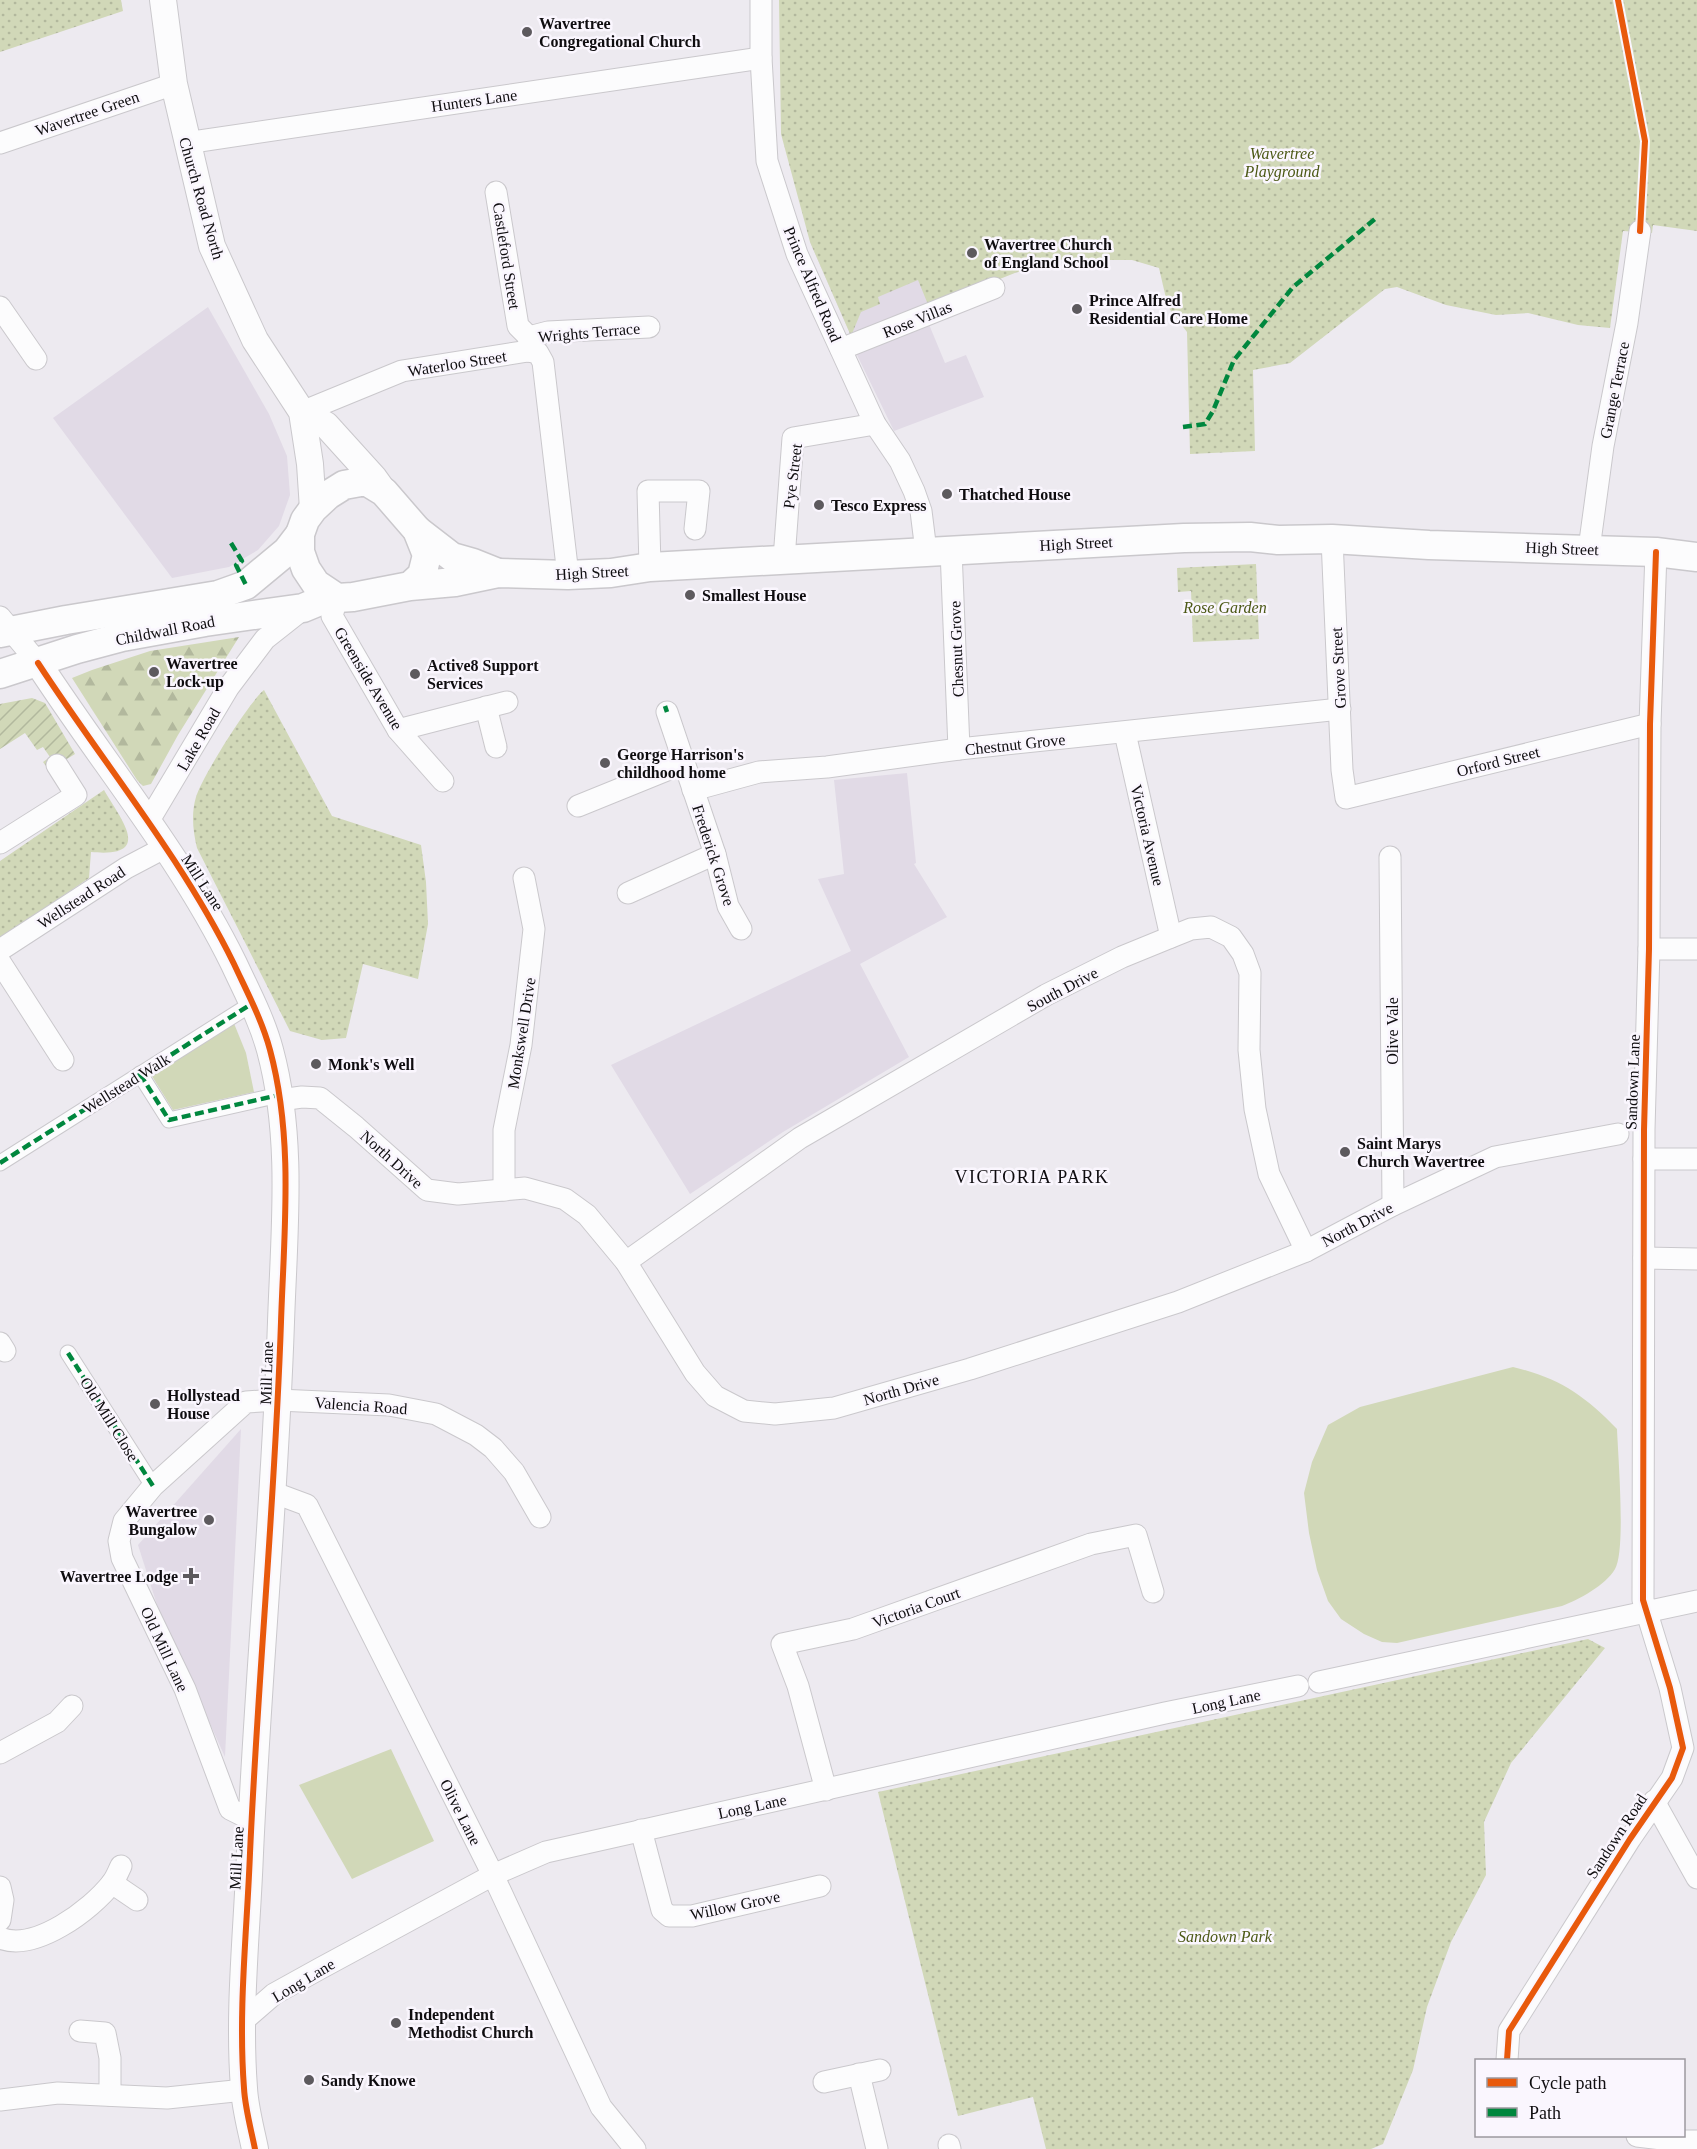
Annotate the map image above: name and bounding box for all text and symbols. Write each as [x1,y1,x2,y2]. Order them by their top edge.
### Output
place label: Wavertree Congregational Church [539,15,701,51]
marker: Wavertree Congregational Church [520,25,534,39]
street label: Hunters Lane [430,86,518,115]
street label: Wavertree Green [33,88,141,139]
street label: Church Road North [176,135,227,261]
park label: Wavertree Playground [1244,145,1320,181]
street label: Castleford Street [490,201,523,311]
street label: Prince Alfred Road [781,224,844,344]
place label: Wavertree Church of England School [984,236,1112,272]
marker: Wavertree Church of England School [965,246,979,260]
place label: Prince Alfred Residential Care Home [1089,292,1248,327]
street label: Rose Villas [880,298,954,341]
marker: Prince Alfred Residential Care Home [1070,302,1084,316]
street label: Wrights Terrace [537,320,641,346]
street label: Grange Terrace [1597,340,1633,440]
street label: Waterloo Street [407,347,508,380]
street label: Pye Street [780,442,806,510]
place label: Thatched House [959,486,1071,503]
marker: Thatched House [940,487,954,501]
place label: Tesco Express [831,497,927,515]
marker: Tesco Express [812,498,826,512]
street label: High Street [1039,533,1114,555]
street label: High Street [1525,539,1599,559]
street label: High Street [555,562,630,584]
place label: Smallest House [702,587,806,604]
marker: Smallest House [683,588,697,602]
park label: Rose Garden [1182,599,1267,616]
street label: Chesnut Grove [946,600,967,697]
street label: Childwall Road [114,613,216,648]
street label: Greenside Avenue [331,624,406,733]
street label: Grove Street [1328,626,1349,709]
place label: Wavertree Lock-up [166,655,238,691]
place label: Active8 Support Services [427,657,539,692]
marker: Wavertree Lock-up [147,665,161,679]
marker: Active8 Support Services [408,667,422,681]
street label: Lake Road [174,705,223,774]
street label: Chestnut Grove [964,731,1066,758]
street label: Orford Street [1455,743,1542,780]
place label: George Harrison's childhood home [617,746,744,781]
marker: George Harrison's childhood home [598,756,612,770]
street label: Victoria Avenue [1128,783,1167,887]
street label: Frederick Grove [689,802,738,908]
street label: Mill Lane [178,851,227,914]
street label: Wellstead Road [35,863,128,932]
street label: South Drive [1024,964,1101,1015]
street label: Monkswell Drive [504,976,539,1090]
street label: Olive Vale [1384,997,1401,1065]
street label: Sandown Lane [1622,1034,1643,1130]
street label: Wellstead Walk [79,1050,173,1117]
place label: Monk's Well [328,1056,415,1073]
marker: Monk's Well [309,1057,323,1071]
street label: North Drive [357,1127,426,1192]
place label: Saint Marys Church Wavertree [1357,1135,1485,1170]
marker: Saint Marys Church Wavertree [1338,1145,1352,1159]
district label: VICTORIA PARK [954,1167,1110,1187]
street label: North Drive [1319,1199,1396,1250]
street label: Mill Lane [257,1341,276,1405]
street label: North Drive [861,1371,941,1408]
street label: Old Mill Close [77,1374,142,1464]
place label: Hollystead House [167,1387,240,1422]
street label: Valencia Road [314,1394,408,1417]
marker: Hollystead House [148,1397,162,1411]
place label: Wavertree Bungalow [125,1503,197,1539]
marker: Wavertree Bungalow [202,1513,216,1527]
marker: Wavertree Lodge [182,1567,200,1585]
place label: Wavertree Lodge [60,1568,178,1586]
street label: Victoria Court [870,1584,963,1631]
street label: Old Mill Lane [137,1604,192,1694]
street label: Long Lane [1190,1686,1262,1718]
street label: Olive Lane [437,1777,484,1848]
street label: Long Lane [716,1791,788,1823]
street label: Sandown Road [1583,1791,1650,1882]
street label: Mill Lane [226,1826,247,1890]
street label: Willow Grove [689,1888,782,1923]
park label: Sandown Park [1178,1928,1273,1945]
street label: Long Lane [269,1955,338,2007]
place label: Independent Methodist Church [408,2006,534,2041]
marker: Independent Methodist Church [389,2016,403,2030]
legend [1475,2059,1685,2137]
place label: Sandy Knowe [321,2072,416,2090]
marker: Sandy Knowe [302,2073,316,2087]
text: Cycle path [1529,2073,1606,2093]
text: Path [1529,2103,1561,2123]

